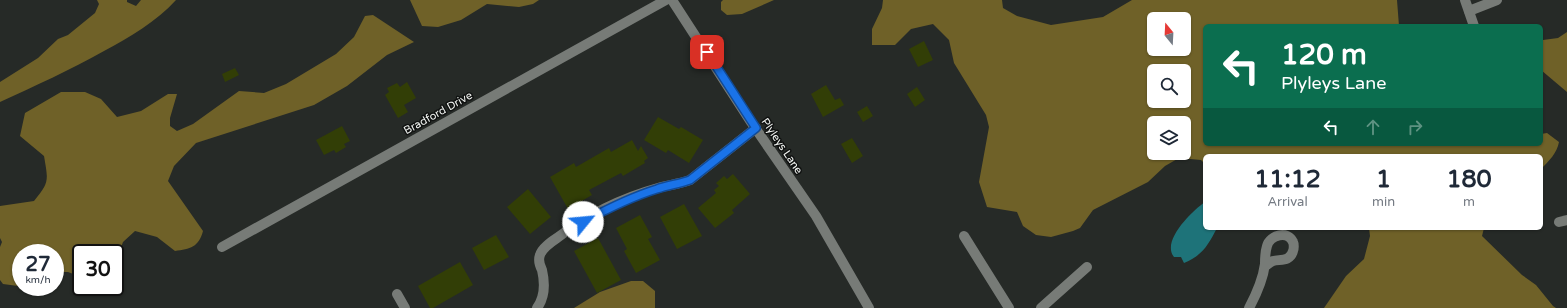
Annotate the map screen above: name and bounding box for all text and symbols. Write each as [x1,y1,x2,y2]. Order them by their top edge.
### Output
north arrow [1147,12,1191,56]
map controls [1147,12,1191,160]
pin [690,35,724,69]
text: 120 m [1281,38,1367,72]
icon: left [1215,40,1267,92]
icon: arrive [696,41,718,63]
button: search [1147,64,1191,108]
text: Plyleys Lane [1281,72,1386,94]
street label: Bradford Drive [401,89,475,137]
street label: Plyleys Lane [759,116,805,176]
button: layers [1147,116,1191,160]
icon: left [1320,116,1342,138]
icon: ahead [1362,116,1384,138]
icon: right [1404,116,1426,138]
text: 11:12 [1254,165,1321,194]
text: 1 [1376,165,1391,194]
text: 180 [1446,165,1492,194]
text: Arrival [1267,194,1308,210]
text: min [1372,194,1395,210]
text: m [1463,194,1475,210]
position arrow [562,201,604,243]
speed limit sign: 30 [72,244,124,296]
text: 27 [25,253,51,277]
text: km/h [25,274,51,286]

